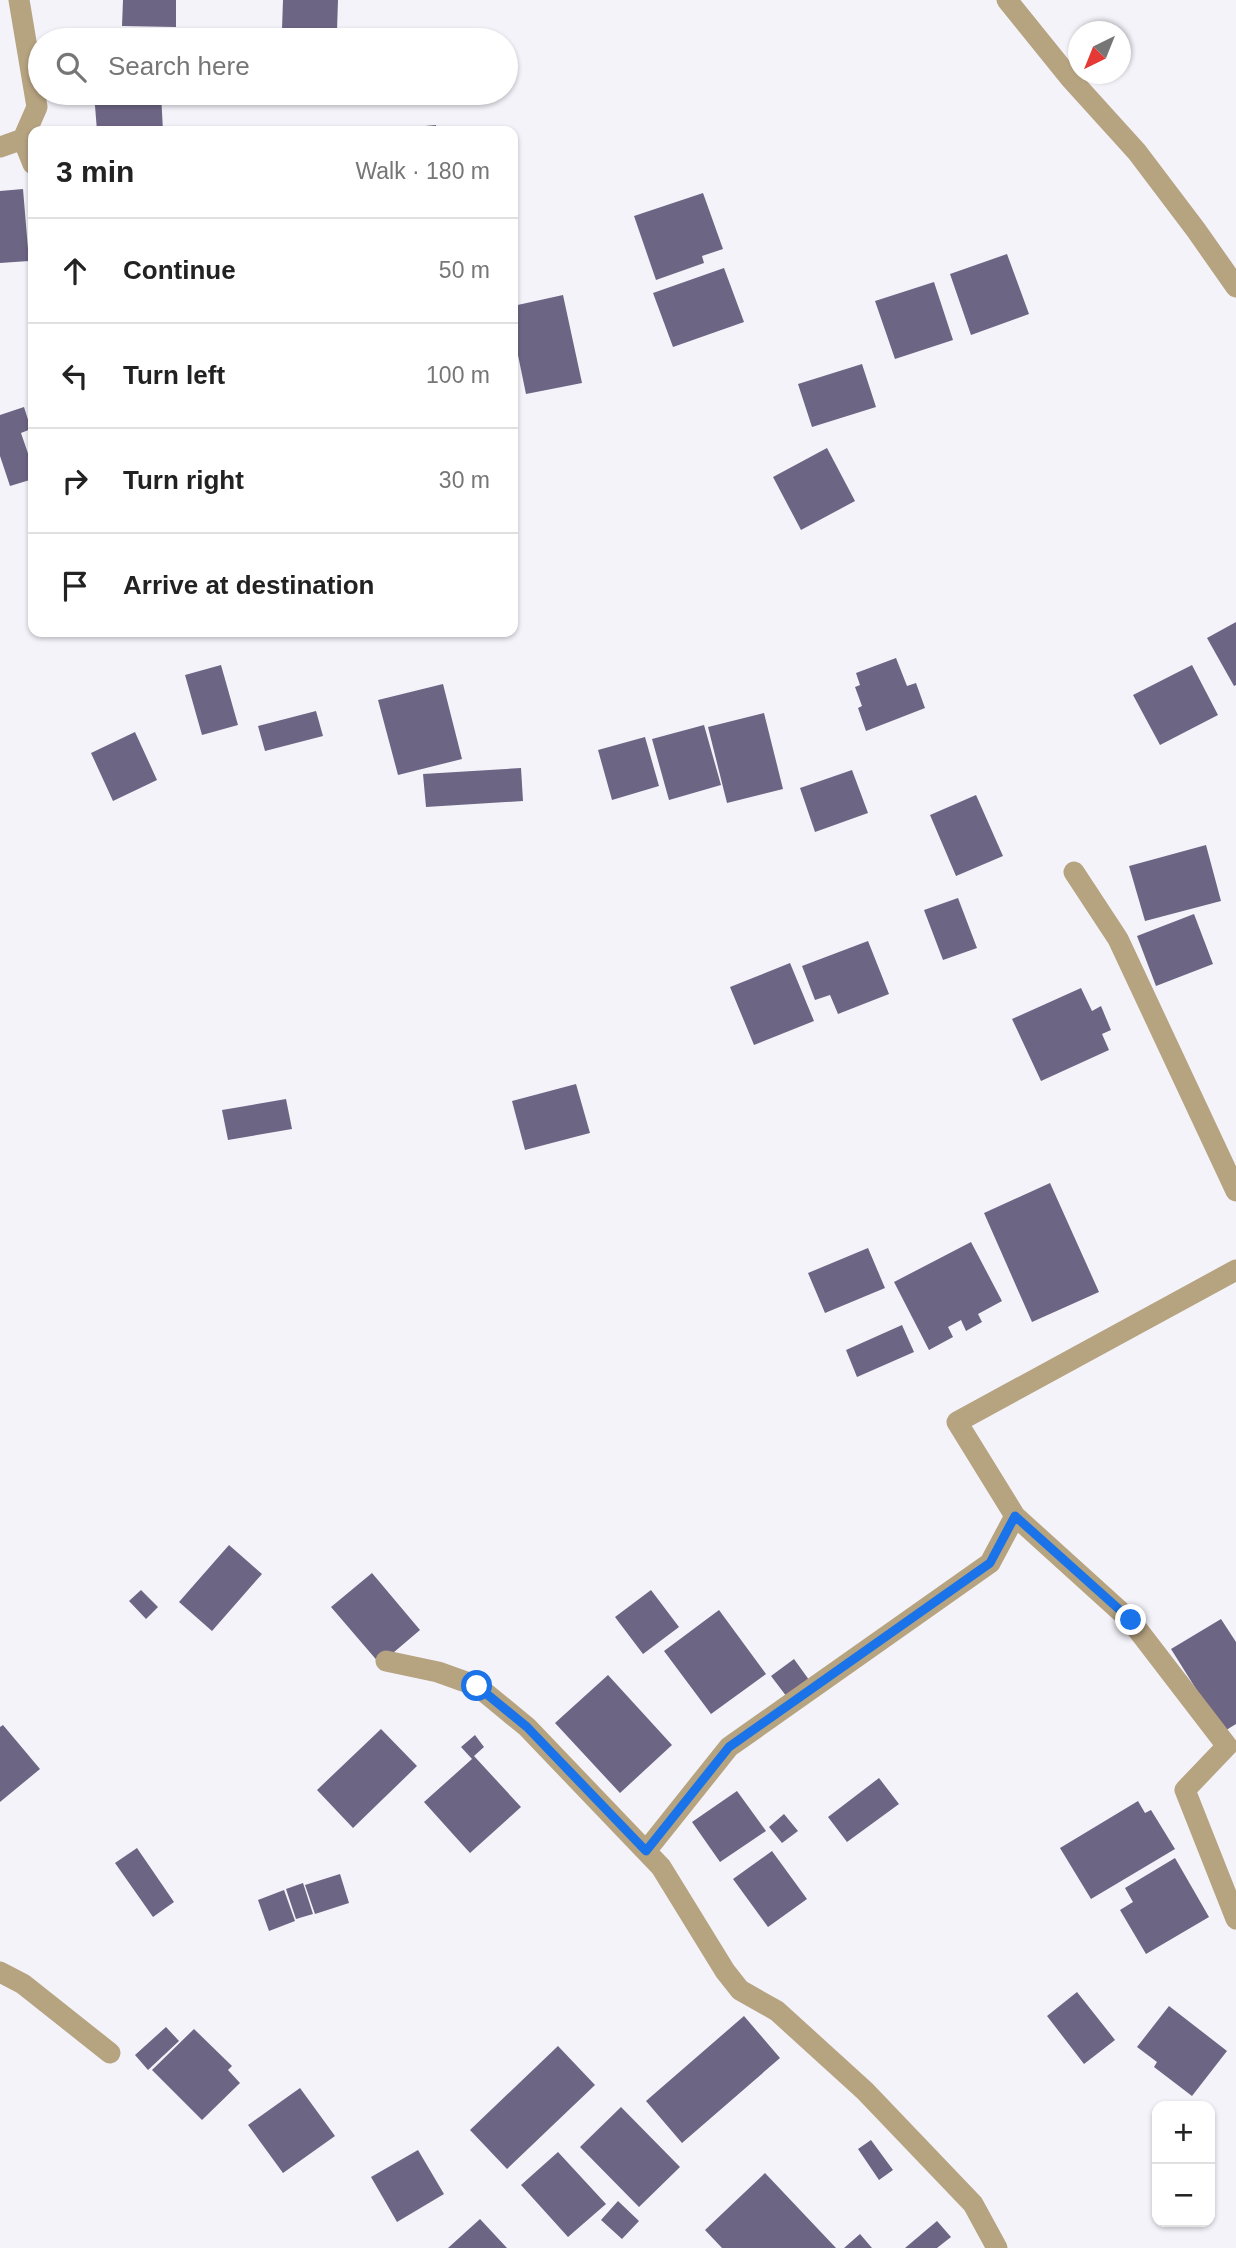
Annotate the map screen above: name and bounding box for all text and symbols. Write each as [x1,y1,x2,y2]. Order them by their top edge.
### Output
north arrow [1068,21,1131,84]
search box [28,28,518,105]
icon: search [52,48,90,86]
text: Search here [108,51,250,81]
text: 3 min [56,155,134,188]
text: Walk · 180 m [355,158,490,184]
icon: ahead [56,252,94,290]
text: Continue [123,255,236,285]
text: 50 m [439,257,490,283]
icon: left [56,357,94,395]
text: Turn left [123,360,225,390]
text: 100 m [426,362,490,388]
icon: right [56,462,94,500]
text: Turn right [123,465,244,495]
text: 30 m [439,467,490,493]
icon: arrive [56,567,94,605]
text: Arrive at destination [123,570,374,600]
route end [1115,1604,1146,1635]
route start [461,1670,492,1701]
map controls [1152,2101,1215,2227]
button: + [1152,2101,1215,2164]
button: − [1152,2164,1215,2227]

